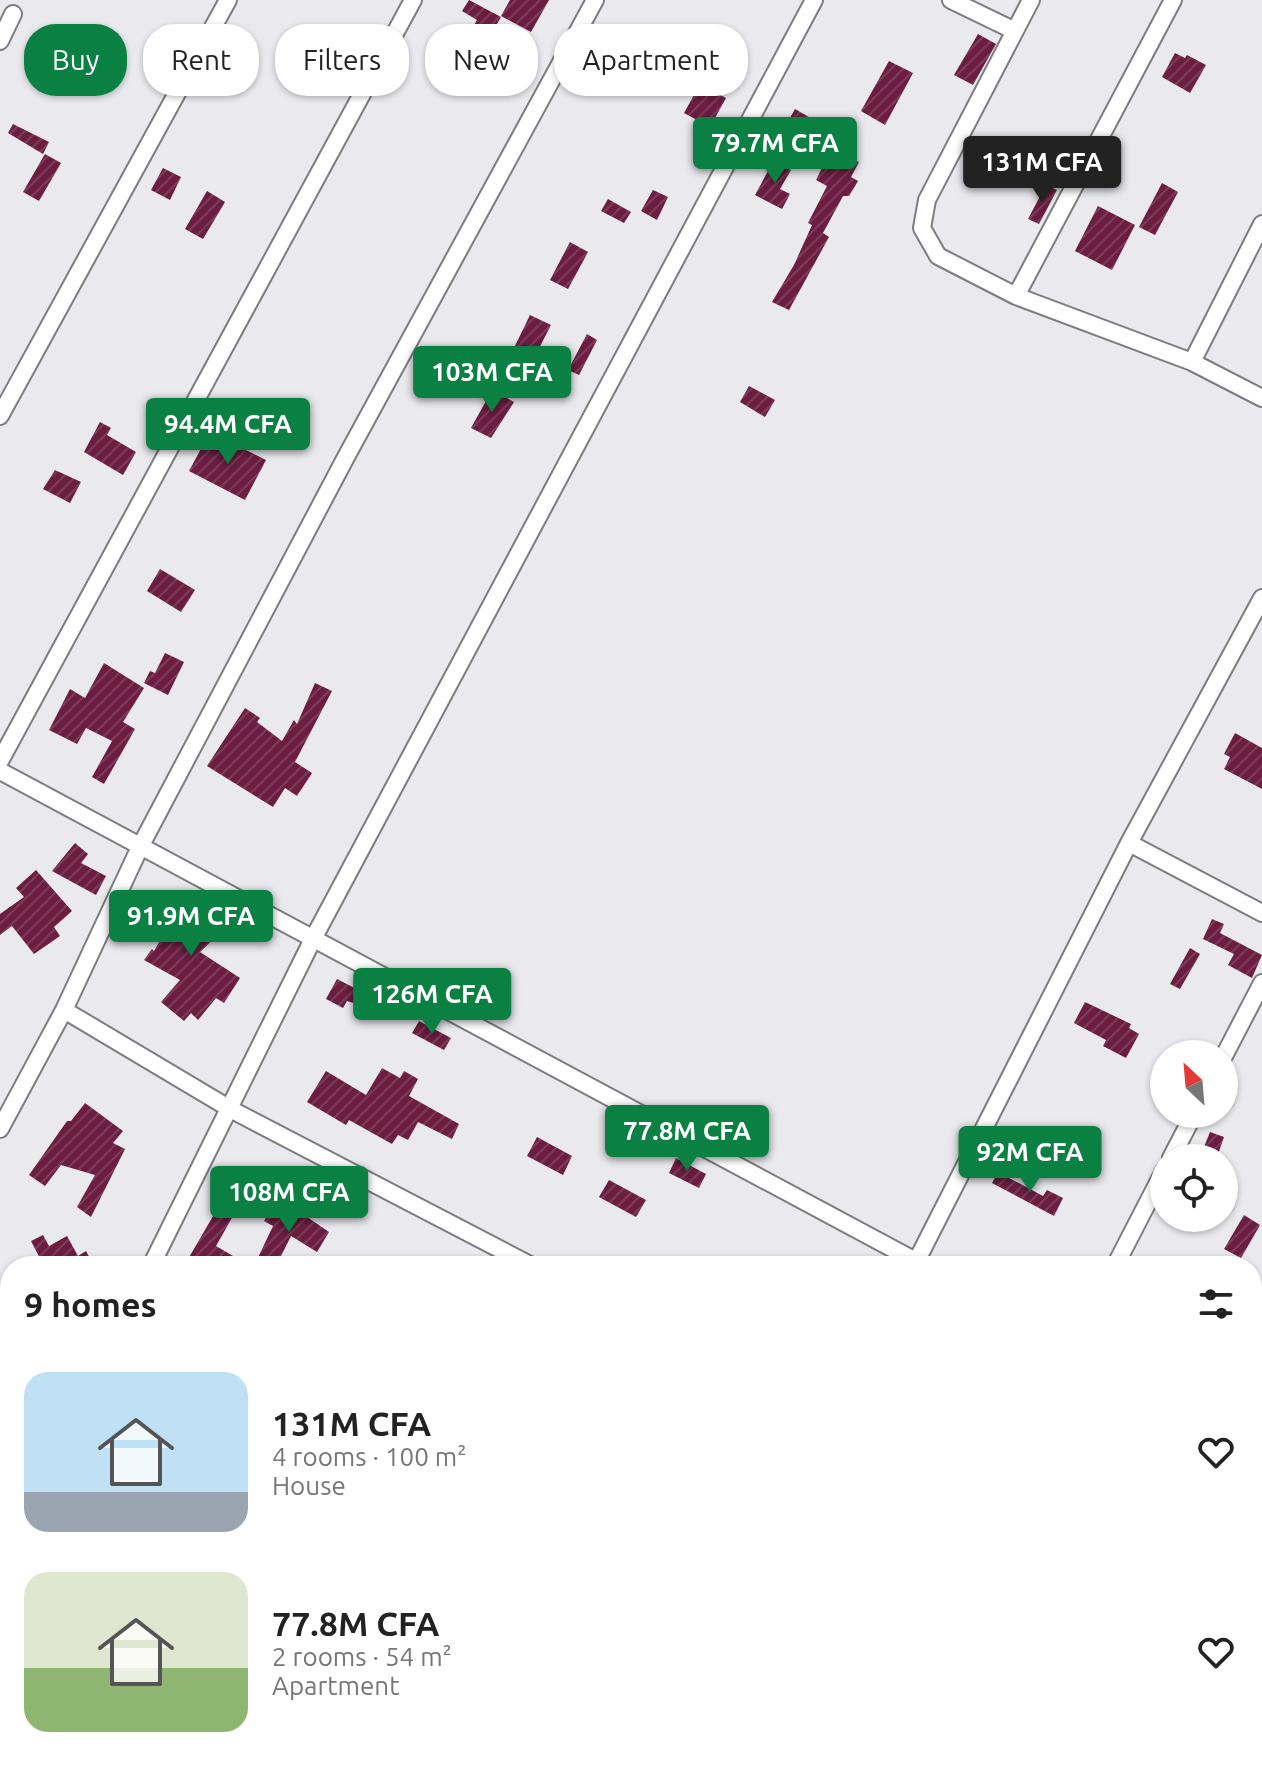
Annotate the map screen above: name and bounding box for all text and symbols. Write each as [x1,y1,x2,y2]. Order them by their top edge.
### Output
chip: Buy [24,24,127,96]
chip: Rent [143,24,259,96]
chip: Filters [275,24,409,96]
chip: New [425,24,538,96]
chip: Apartment [554,24,748,96]
pin: 79.7M CFA [683,117,867,185]
text: 79.7M CFA [711,128,839,157]
pin: 131M CFA [959,136,1125,204]
text: 131M CFA [981,147,1103,176]
pin: 103M CFA [409,346,575,414]
text: 103M CFA [431,357,553,386]
pin: 94.4M CFA [136,398,320,466]
text: 94.4M CFA [164,409,292,438]
pin: 91.9M CFA [99,890,283,958]
text: 91.9M CFA [127,901,255,930]
pin: 126M CFA [349,968,515,1036]
text: 126M CFA [371,979,493,1008]
north arrow [1150,1040,1238,1128]
map controls [1150,1040,1238,1232]
pin: 77.8M CFA [595,1105,779,1173]
text: 77.8M CFA [623,1116,751,1145]
pin: 92M CFA [956,1126,1104,1194]
text: 92M CFA [977,1137,1083,1166]
button: locate [1150,1144,1238,1232]
pin: 108M CFA [206,1166,372,1234]
text: 108M CFA [228,1177,350,1206]
icon: filters [1194,1282,1238,1326]
text: 9 homes [24,1285,157,1323]
icon: home [88,1404,184,1500]
text: 131M CFA [272,1404,431,1442]
icon: heart [1194,1430,1238,1474]
text: 4 rooms · 100 m² [272,1442,467,1471]
text: House [272,1471,346,1500]
icon: home [88,1604,184,1700]
text: 77.8M CFA [272,1604,439,1642]
icon: heart [1194,1630,1238,1674]
text: 2 rooms · 54 m² [272,1642,452,1671]
text: Apartment [272,1671,399,1700]

